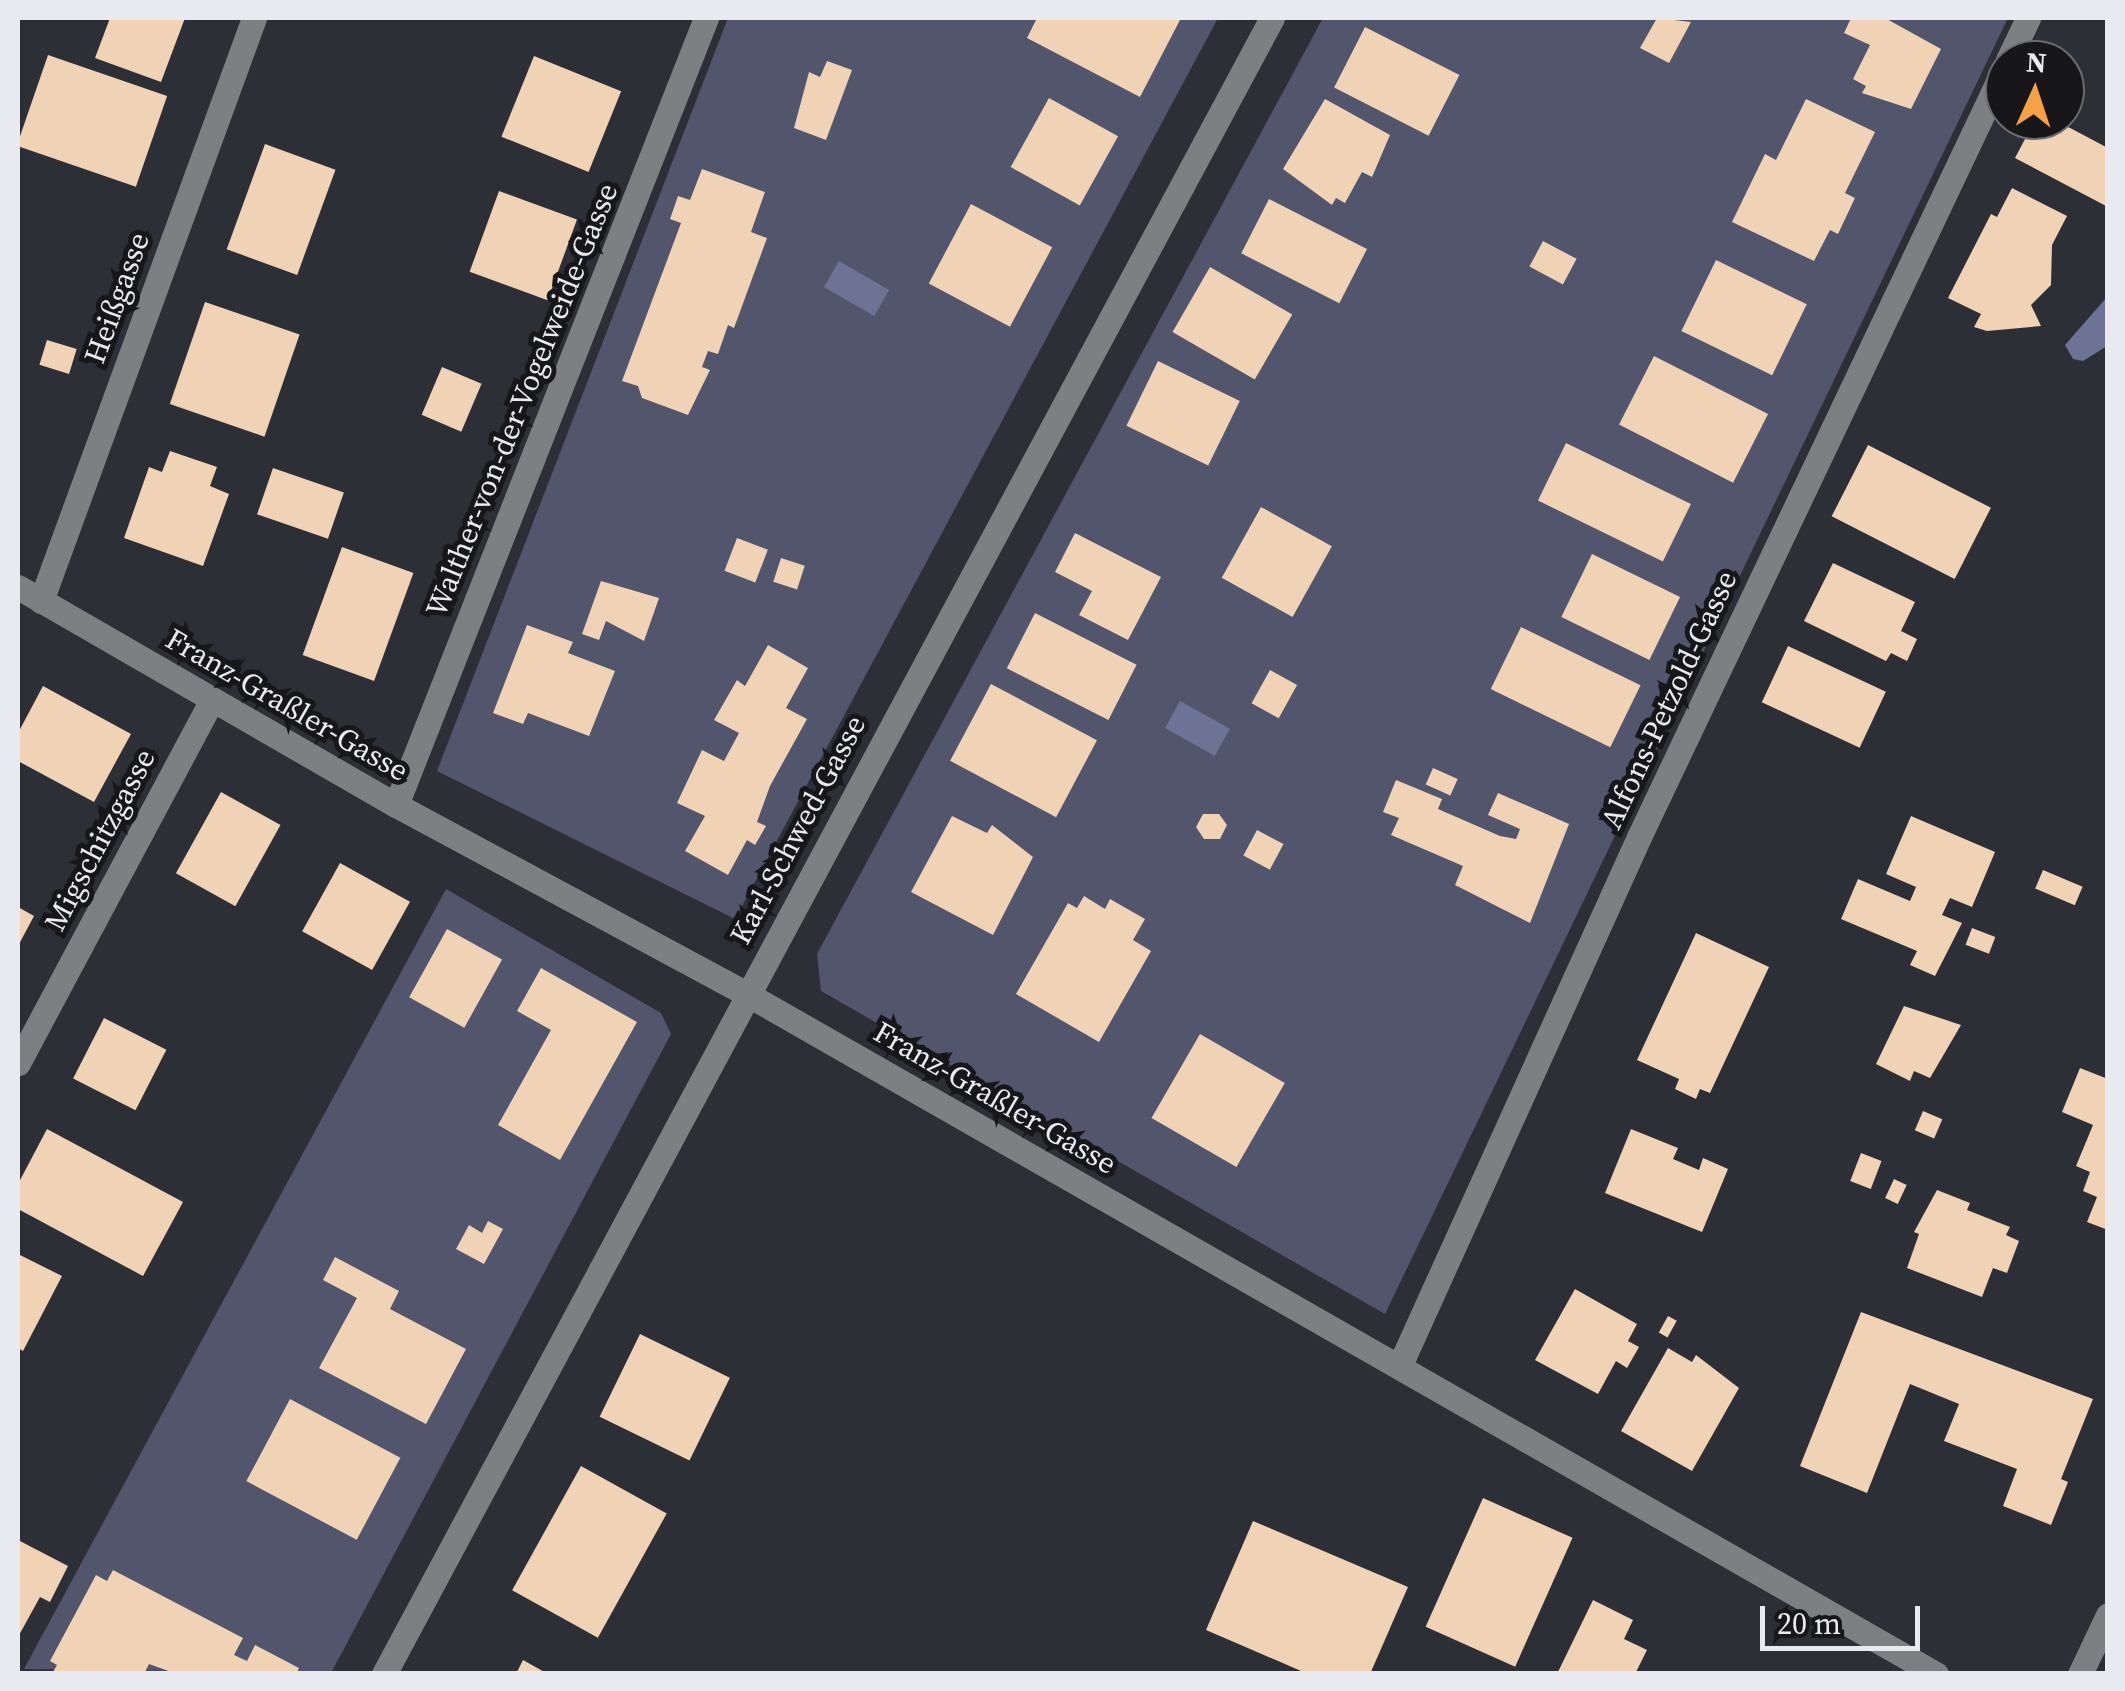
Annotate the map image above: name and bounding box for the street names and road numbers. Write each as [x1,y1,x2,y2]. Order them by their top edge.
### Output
street label: Walther-von-der-Vogelweide-Gasse [418,178,626,622]
street label: Heißgasse [77,228,157,368]
street label: Alfons-Petzold-Gasse [1593,565,1745,835]
street label: Franz-Graßler-Gasse [159,621,415,789]
street label: Karl-Schwed-Gasse [723,710,873,950]
street label: Migschitzgasse [37,743,163,937]
street label: Franz-Graßler-Gasse [867,1014,1123,1182]

